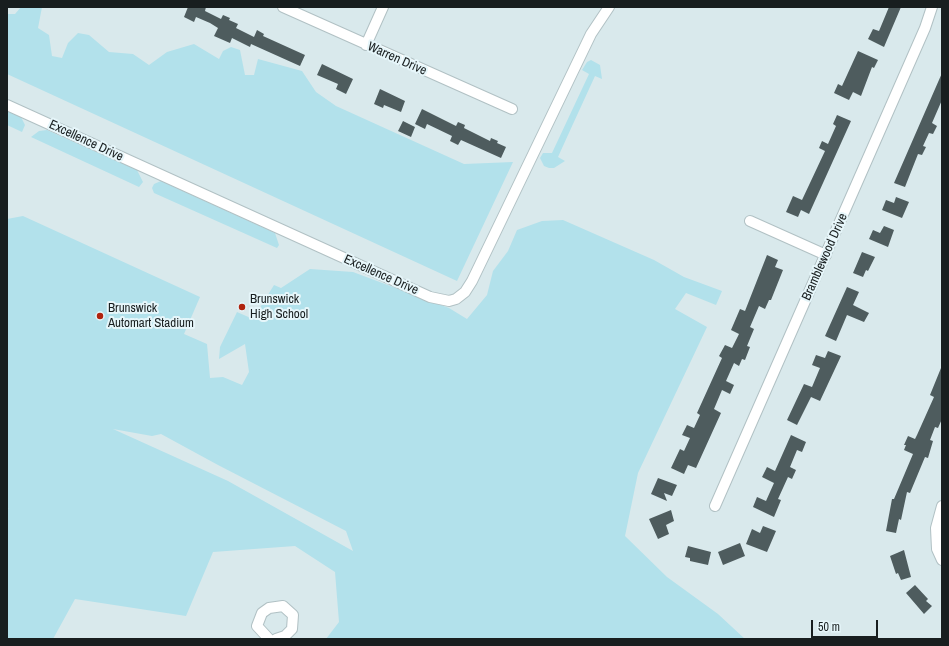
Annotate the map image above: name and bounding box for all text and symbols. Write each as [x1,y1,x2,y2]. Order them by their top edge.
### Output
street label: Warren Drive [365,39,429,79]
street label: Excellence Drive [46,117,126,165]
street label: Bramblewood Drive [799,211,851,303]
street label: Excellence Drive [341,252,421,298]
place label: Brunswick High School [250,292,308,323]
place label: Brunswick Automart Stadium [108,301,194,332]
marker: Brunswick High School [237,302,247,312]
marker: Brunswick Automart Stadium [95,311,105,321]
scale bar [813,612,880,638]
text: 50 m [818,619,840,635]

